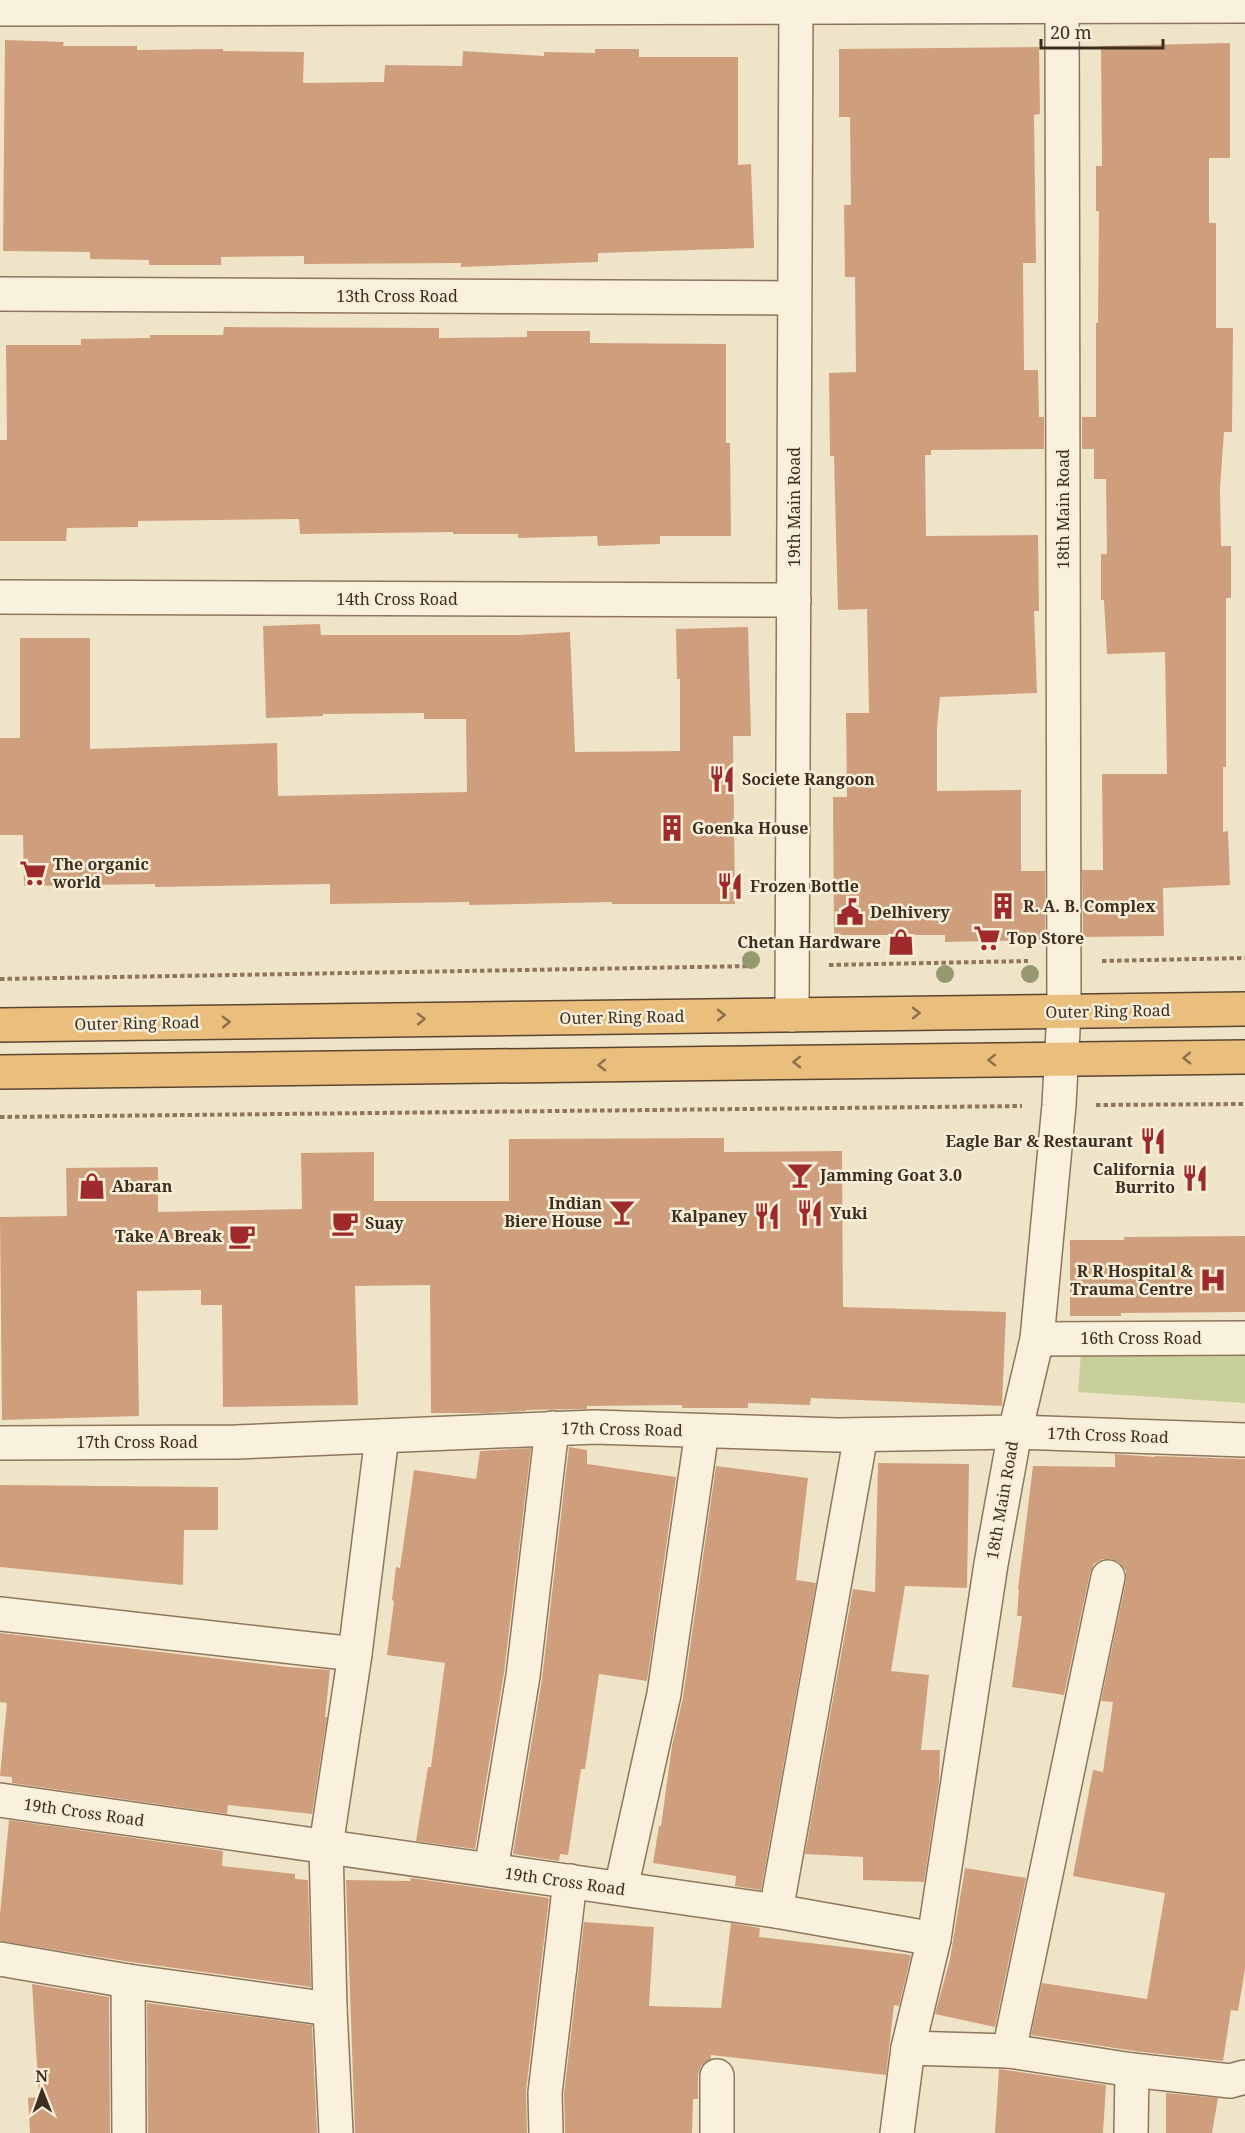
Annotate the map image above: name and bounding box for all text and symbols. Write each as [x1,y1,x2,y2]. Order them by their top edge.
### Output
scale bar [1041,12,1162,50]
text: 20 m [1050,20,1092,44]
street label: 13th Cross Road [336,285,458,307]
street label: 19th Main Road [783,447,805,567]
street label: 18th Main Road [1052,449,1074,569]
street label: 14th Cross Road [336,588,458,610]
restaurant icon: Societe Rangoon [707,764,737,794]
place label: Societe Rangoon [742,768,875,790]
building icon: Goenka House [657,813,687,843]
place label: Goenka House [692,817,808,839]
place label: The organic world [52,853,149,893]
supermarket icon: The organic world [18,858,48,888]
restaurant icon: Frozen Bottle [715,871,745,901]
place label: Frozen Bottle [750,875,859,897]
building icon: R. A. B. Complex [988,891,1018,921]
place label: R. A. B. Complex [1023,895,1156,917]
public building icon: Delhivery [835,897,865,927]
place label: Delhivery [870,901,951,923]
supermarket icon: Top Store [972,923,1002,953]
shop icon: Chetan Hardware [886,927,916,957]
place label: Top Store [1007,927,1084,949]
place label: Chetan Hardware [737,931,881,953]
street label: Outer Ring Road [1045,999,1171,1023]
street label: Outer Ring Road [559,1005,685,1029]
one-way arrow [912,1007,921,1019]
one-way arrow [717,1009,726,1022]
street label: Outer Ring Road [74,1011,200,1035]
one-way arrow [417,1013,426,1025]
one-way arrow [222,1016,231,1028]
one-way arrow [1182,1052,1191,1064]
one-way arrow [987,1054,996,1066]
one-way arrow [792,1056,801,1068]
one-way arrow [597,1058,606,1071]
restaurant icon: Eagle Bar & Restaurant [1138,1126,1168,1156]
place label: Eagle Bar & Restaurant [945,1130,1134,1152]
place label: California Burrito [1093,1158,1175,1198]
bar icon: Jamming Goat 3.0 [785,1160,815,1190]
restaurant icon: California Burrito [1180,1163,1210,1193]
place label: Jamming Goat 3.0 [819,1164,962,1186]
shop icon: Abaran [77,1171,107,1201]
place label: Abaran [112,1175,173,1197]
place label: Indian Biere House [504,1192,602,1232]
bar icon: Indian Biere House [607,1197,637,1227]
restaurant icon: Yuki [795,1198,825,1228]
restaurant icon: Kalpaney [752,1201,782,1231]
place label: Yuki [830,1202,868,1224]
place label: Kalpaney [671,1205,748,1227]
cafe icon: Suay [330,1208,360,1238]
place label: Suay [365,1212,404,1234]
cafe icon: Take A Break [227,1221,257,1251]
place label: Take A Break [115,1225,223,1247]
place label: R R Hospital & Trauma Centre [1070,1260,1193,1300]
hospital icon: R R Hospital & Trauma Centre [1198,1265,1228,1295]
street label: 16th Cross Road [1080,1327,1202,1349]
street label: 17th Cross Road [561,1417,683,1441]
street label: 17th Cross Road [1047,1422,1169,1448]
street label: 17th Cross Road [76,1431,198,1453]
street label: 18th Main Road [981,1439,1023,1561]
street label: 19th Cross Road [22,1793,146,1831]
street label: 19th Cross Road [503,1862,627,1900]
north arrow [12,2061,72,2121]
text: N [35,2065,49,2087]

